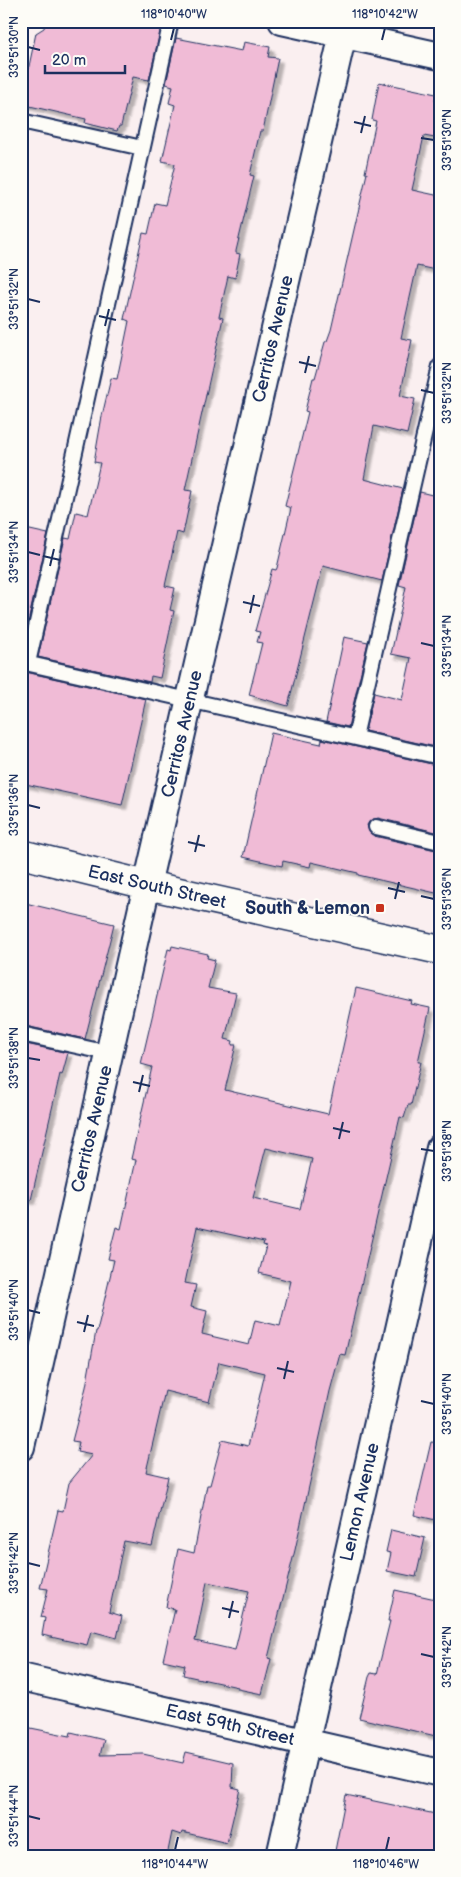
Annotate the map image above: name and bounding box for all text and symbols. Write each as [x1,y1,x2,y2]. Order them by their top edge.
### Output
text: 118°10'40"W [141,7,207,22]
text: 118°10'42"W [352,7,418,22]
text: 33°51'30"N [7,16,22,78]
scale bar [45,42,125,74]
text: 20 m [52,51,86,70]
text: 33°51'30"N [440,109,455,171]
text: 33°51'32"N [7,268,22,330]
street label: Cerritos Avenue [248,273,298,405]
text: 33°51'32"N [440,362,455,424]
text: 33°51'34"N [7,521,22,583]
text: 33°51'34"N [440,615,455,677]
street label: Cerritos Avenue [157,668,207,800]
text: 33°51'36"N [7,774,22,836]
street label: East South Street [86,861,229,913]
text: 33°51'36"N [440,868,455,930]
place label: South & Lemon [245,898,370,919]
marker: South & Lemon [374,902,386,914]
text: 33°51'38"N [7,1027,22,1089]
street label: Cerritos Avenue [67,1063,117,1195]
text: 33°51'38"N [440,1120,455,1182]
text: 33°51'40"N [7,1279,22,1341]
text: 33°51'40"N [440,1373,455,1435]
street label: Lemon Avenue [336,1440,384,1563]
text: 33°51'42"N [7,1532,22,1594]
text: 33°51'42"N [440,1626,455,1688]
street label: East 59th Street [164,1700,297,1750]
text: 33°51'44"N [7,1785,22,1847]
text: 118°10'44"W [142,1857,208,1872]
text: 118°10'46"W [353,1857,419,1872]

